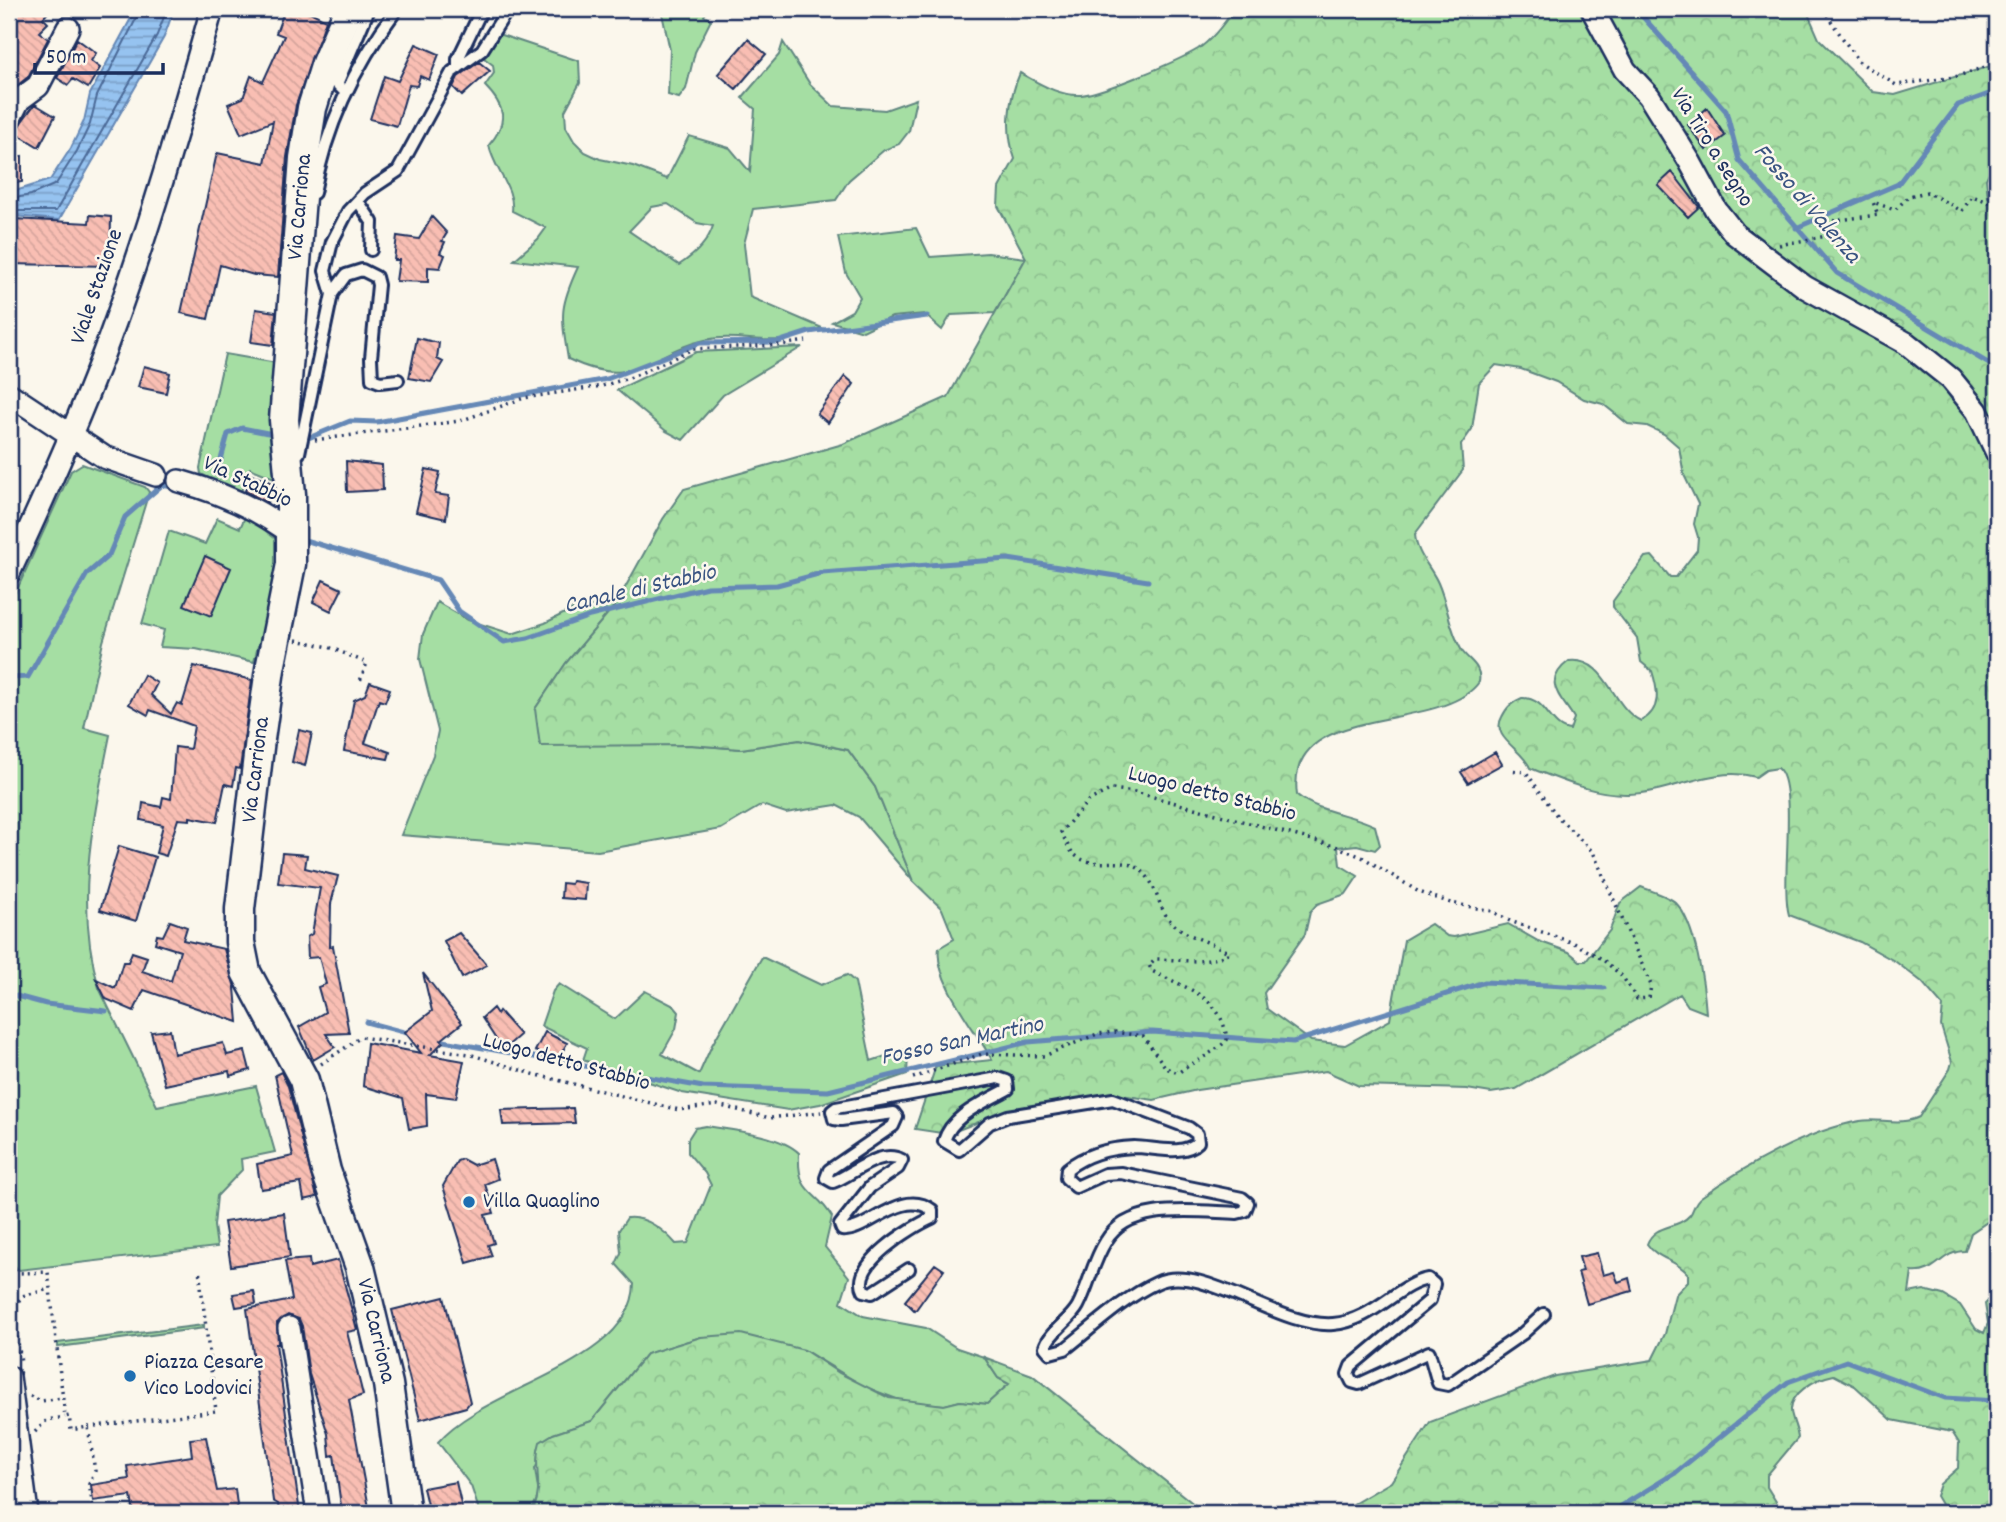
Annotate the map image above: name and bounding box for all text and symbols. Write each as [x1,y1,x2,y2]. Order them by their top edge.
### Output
scale bar [35,32,163,76]
text: 50 m [46,44,86,74]
street label: Via Tiro a segno [1661,82,1761,214]
water label: Fosso di Valenza [1744,136,1869,273]
street label: Via Carriona [280,151,322,261]
street label: Viale Stazione [63,225,133,349]
street label: Via Stabbio [197,448,297,518]
water label: Canale di Stabbio [561,556,721,624]
street label: Via Carriona [234,714,280,825]
street label: Luogo detto Stabbio [1124,758,1300,832]
water label: Fosso San Martino [878,1008,1048,1076]
street label: Luogo detto Stabbio [479,1025,653,1101]
place label: Villa Quaglino [483,1186,600,1219]
marker: Villa Quaglino [461,1194,477,1210]
street label: Via Carriona [347,1275,404,1388]
place label: Piazza Cesare Vico Lodovici [144,1347,264,1406]
marker: Piazza Cesare Vico Lodovici [122,1368,138,1384]

